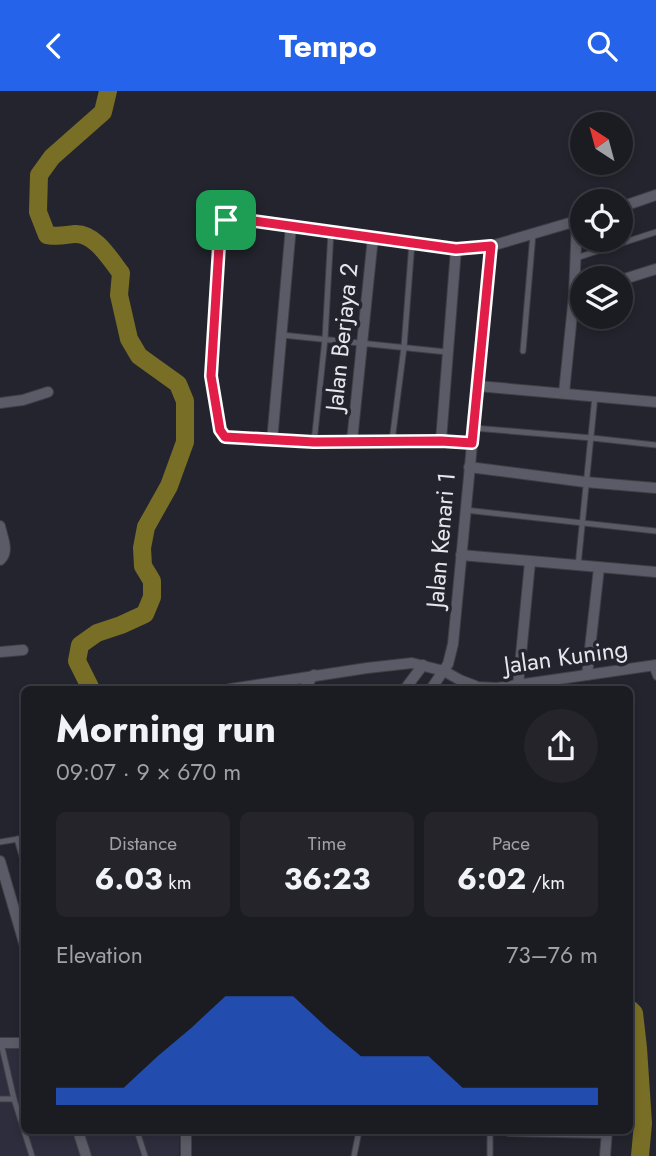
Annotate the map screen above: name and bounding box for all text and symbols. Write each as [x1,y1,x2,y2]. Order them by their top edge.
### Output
text: Tempo [279,23,377,69]
icon: back [35,27,73,65]
icon: search [583,27,621,65]
north arrow [570,112,634,175]
map controls [570,112,633,329]
button: locate [570,189,633,252]
pin [196,190,256,250]
icon: arrive [207,201,245,239]
street label: Jalan Berjaya 2 [316,261,367,416]
button: layers [570,266,633,329]
street label: Jalan Kenari 1 [417,471,464,612]
street label: Jalan Kuning [499,630,630,683]
text: Morning run [56,701,276,756]
button: share [524,709,598,783]
text: 09:07 · 9 × 670 m [56,755,241,789]
text: Distance [109,830,177,857]
text: Time [308,830,346,857]
text: Pace [492,830,530,857]
text: 6.03 [94,857,163,900]
text: 36:23 [284,857,370,900]
text: 6:02 [457,857,526,900]
text: km [163,869,192,896]
text: /km [526,869,565,896]
text: Elevation [56,938,143,972]
text: 73–76 m [506,938,598,972]

